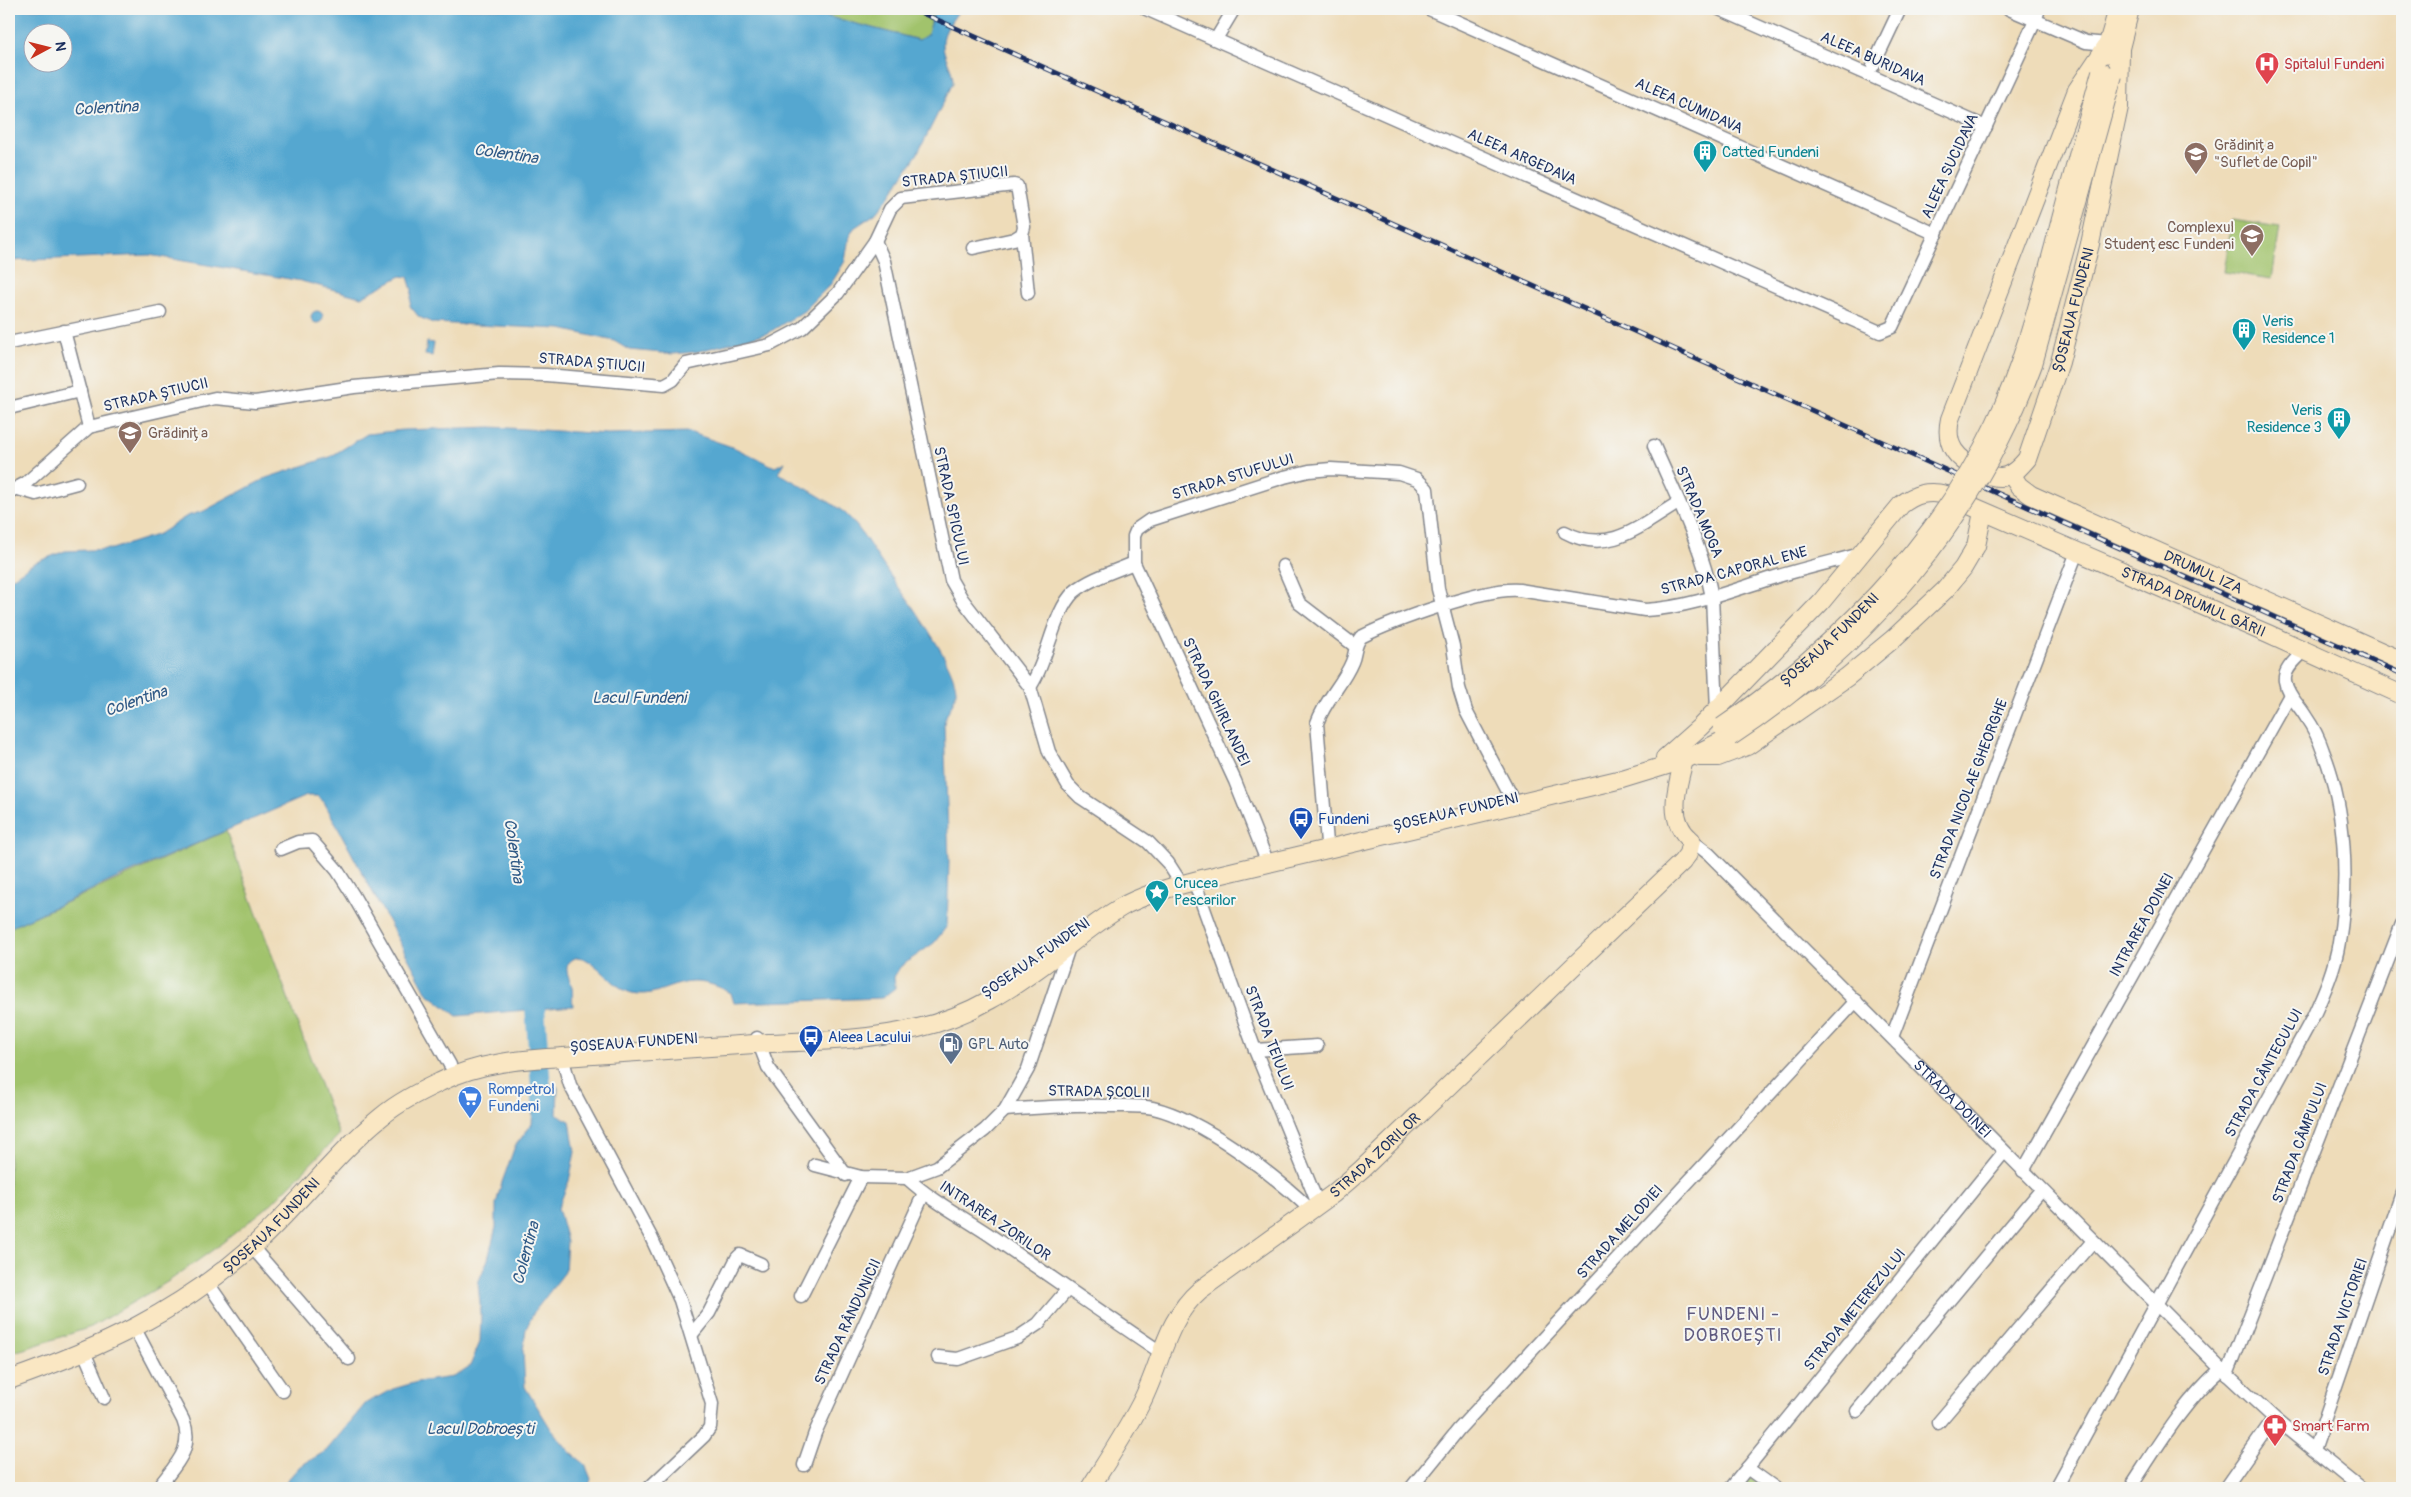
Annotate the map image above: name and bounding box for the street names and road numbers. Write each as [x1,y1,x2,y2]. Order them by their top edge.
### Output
street label: ALEEA BURIDAVA [1818,27,1929,91]
street label: ALEEA CUMIDAVA [1632,74,1746,138]
street label: ALEEA SUCIDAVA [1917,110,1983,222]
street label: ALEEA ARGEDAVA [1464,124,1580,190]
street label: STRADA ȘTIUCII [901,162,1009,192]
street label: ȘOSEAUA FUNDENI [2048,245,2098,375]
street label: STRADA ȘTIUCII [538,349,646,377]
street label: STRADA ȘTIUCII [102,374,210,416]
street label: STRADA SPICULUI [929,445,973,567]
street label: STRADA STUFULUI [1170,449,1296,505]
street label: STRADA MOGA [1671,463,1727,561]
street label: STRADA CAPORAL ENE [1659,542,1810,600]
street label: DRUMUL IZA [2161,546,2246,598]
street label: STRADA DRUMUL GĂRII [2118,562,2269,641]
street label: ȘOSEAUA FUNDENI [1776,589,1883,690]
street label: STRADA GHIRLANDEI [1178,635,1254,769]
street label: STRADA NICOLAE GHEORGHE [1926,696,2012,882]
street label: ȘOSEAUA FUNDENI [1391,788,1521,836]
street label: INTRAREA DOINEI [2106,870,2178,980]
street label: ȘOSEAUA FUNDENI [978,913,1094,1003]
street label: STRADA TEIULUI [1240,983,1298,1093]
street label: STRADA CÂNTECULUI [2221,1005,2307,1141]
street label: ȘOSEAUA FUNDENI [569,1029,699,1057]
street label: STRADA DOINEI [1909,1055,1996,1142]
street label: STRADA CÂMPULUI [2268,1080,2332,1206]
street label: STRADA ȘCOLII [1048,1082,1150,1102]
street label: STRADA ZORILOR [1326,1108,1425,1202]
street label: ȘOSEAUA FUNDENI [219,1173,324,1277]
street label: INTRAREA ZORILOR [936,1177,1054,1265]
street label: STRADA MELODIEI [1573,1181,1667,1283]
street label: STRADA METEREZULUI [1800,1245,1910,1375]
street label: STRADA RÂNDUNICII [810,1256,886,1388]
street label: STRADA VICTORIEI [2314,1256,2372,1378]

